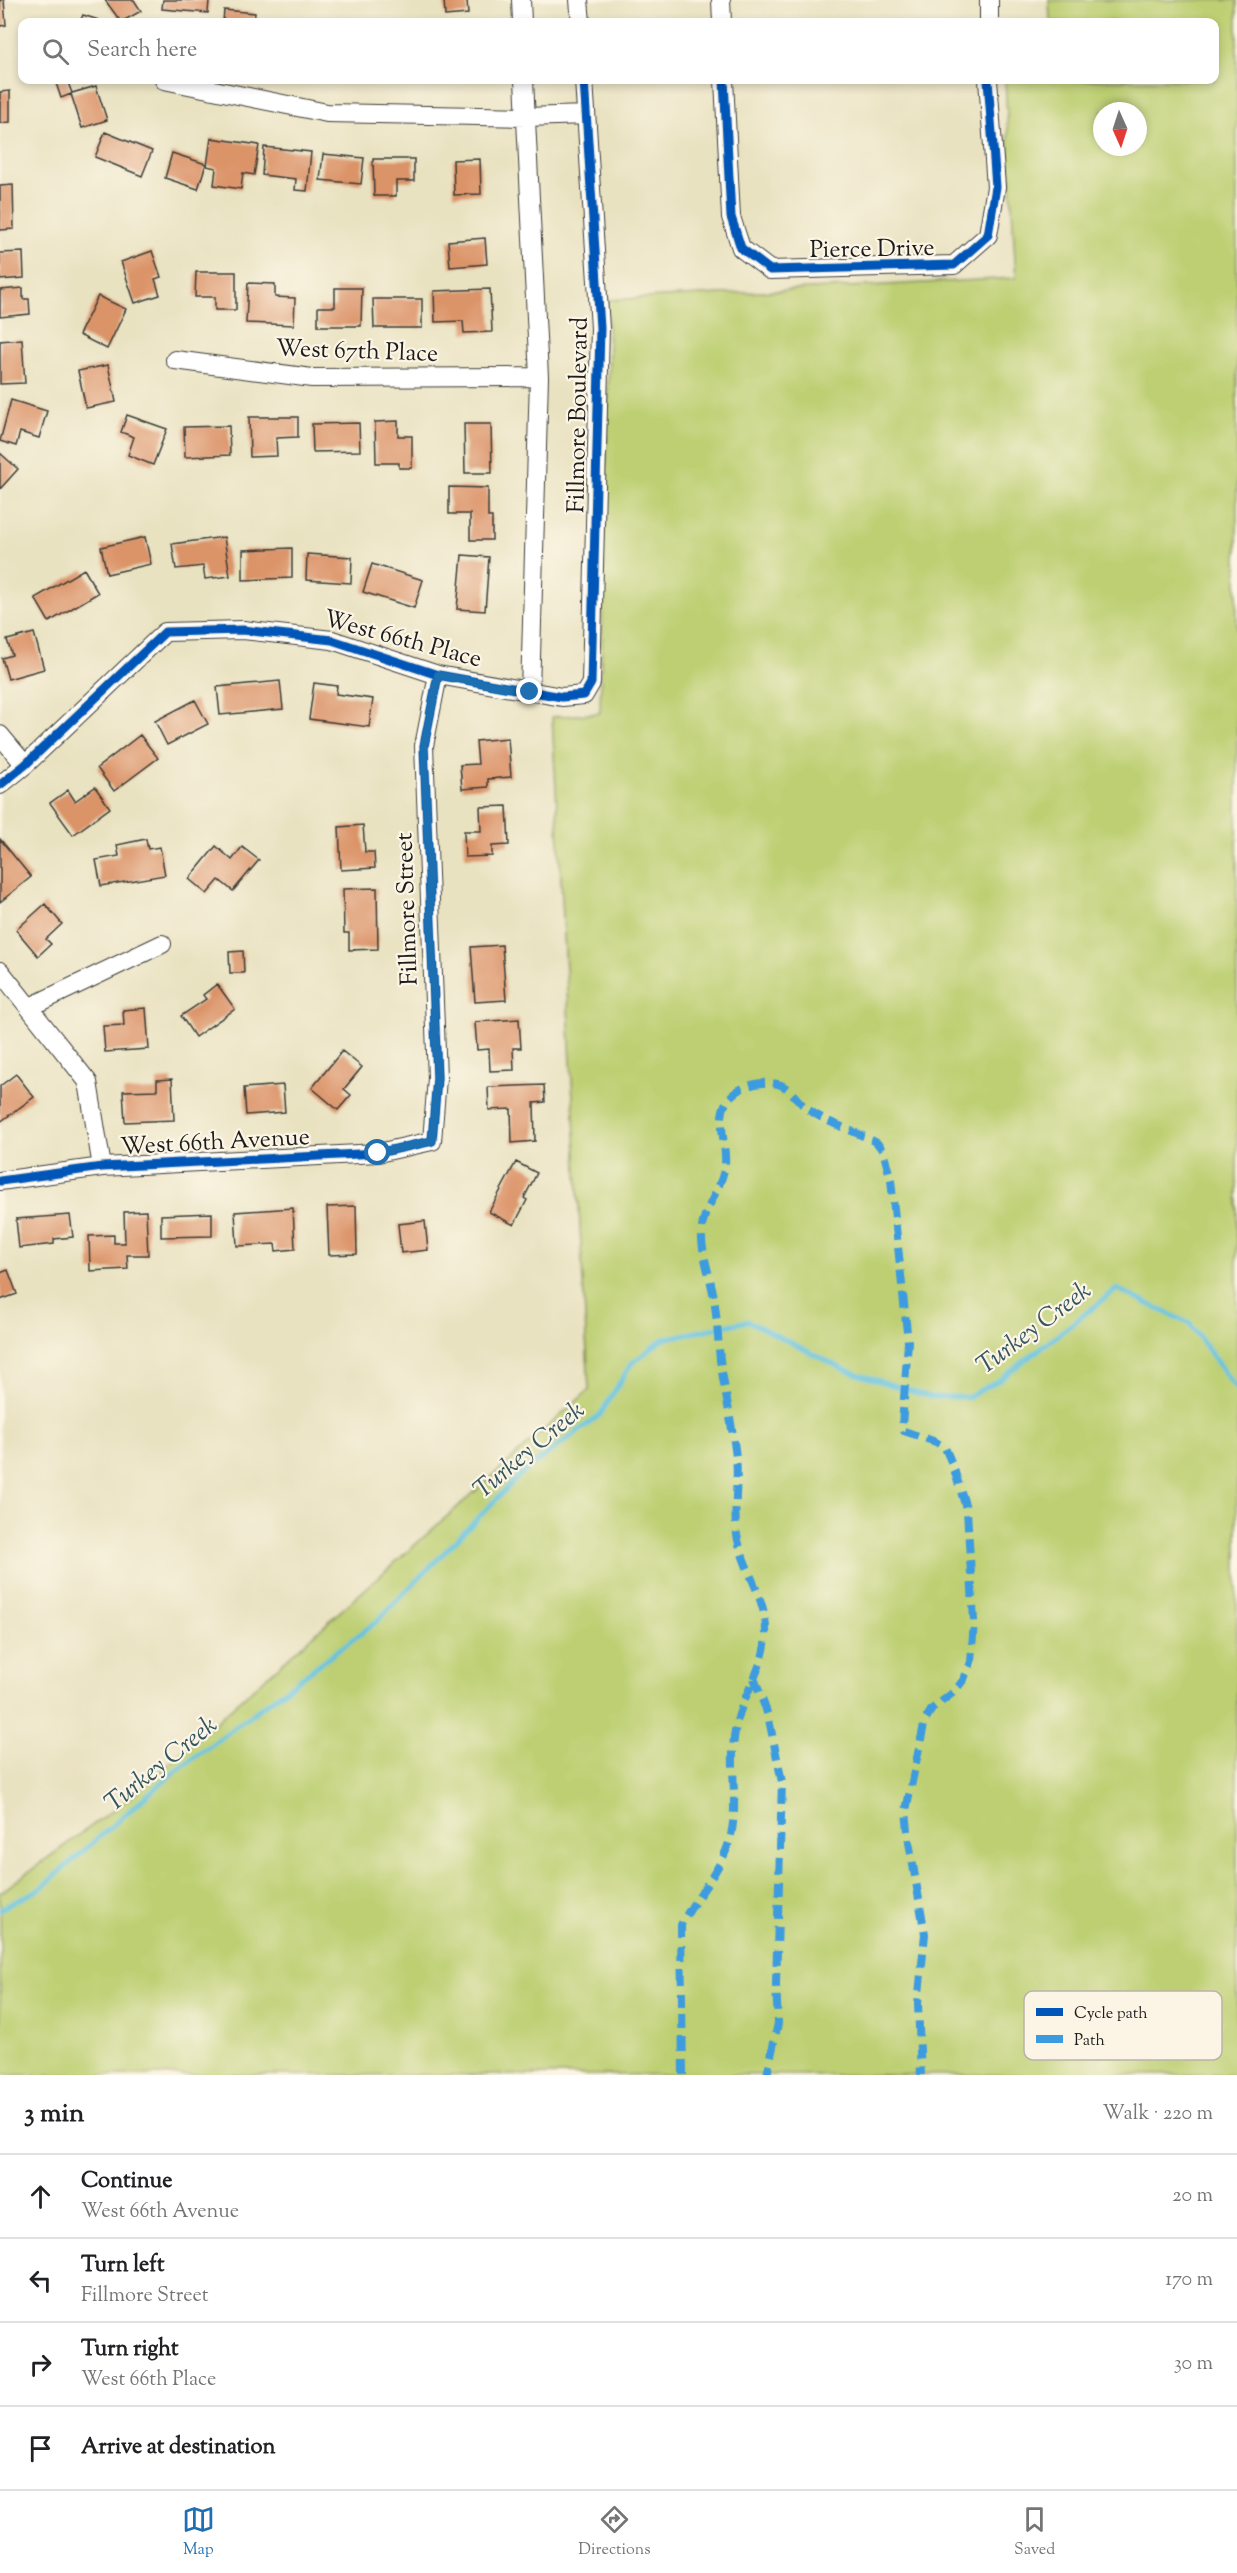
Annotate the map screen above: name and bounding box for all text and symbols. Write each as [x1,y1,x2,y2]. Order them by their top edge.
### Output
search box [18,18,1219,84]
icon: search [39,35,72,68]
text: Search here [87,35,197,67]
north arrow [1093,102,1147,156]
street label: Pierce Drive [809,232,935,268]
street label: Fillmore Boulevard [560,316,598,514]
street label: West 67th Place [275,332,439,372]
street label: West 66th Place [320,602,485,677]
route end [516,678,542,704]
street label: Fillmore Street [388,832,428,986]
street label: West 66th Avenue [120,1121,311,1165]
route start [364,1139,390,1165]
water label: Turkey Creek [969,1273,1100,1385]
water label: Turkey Creek [466,1393,594,1509]
water label: Turkey Creek [97,1708,226,1822]
legend [1024,1991,1222,2060]
text: Cycle path [1074,2003,1148,2026]
text: Path [1074,2030,1105,2053]
text: 3 min [24,2096,84,2133]
text: Walk · 220 m [1102,2100,1213,2129]
text: Continue [81,2166,172,2198]
icon: ahead [24,2180,57,2213]
text: 20 m [1172,2182,1213,2211]
text: West 66th Avenue [81,2198,239,2227]
text: Turn left [81,2250,164,2282]
icon: left [24,2264,57,2297]
text: 170 m [1165,2266,1213,2295]
text: Fillmore Street [81,2282,209,2311]
text: Turn right [81,2334,178,2366]
icon: right [24,2348,57,2381]
text: 30 m [1174,2350,1213,2379]
text: West 66th Place [81,2366,216,2395]
icon: arrive [24,2432,57,2465]
text: Arrive at destination [81,2432,276,2464]
tab: Map [182,2503,215,2562]
tab: Directions [578,2503,651,2562]
tab: Saved [1014,2503,1055,2562]

